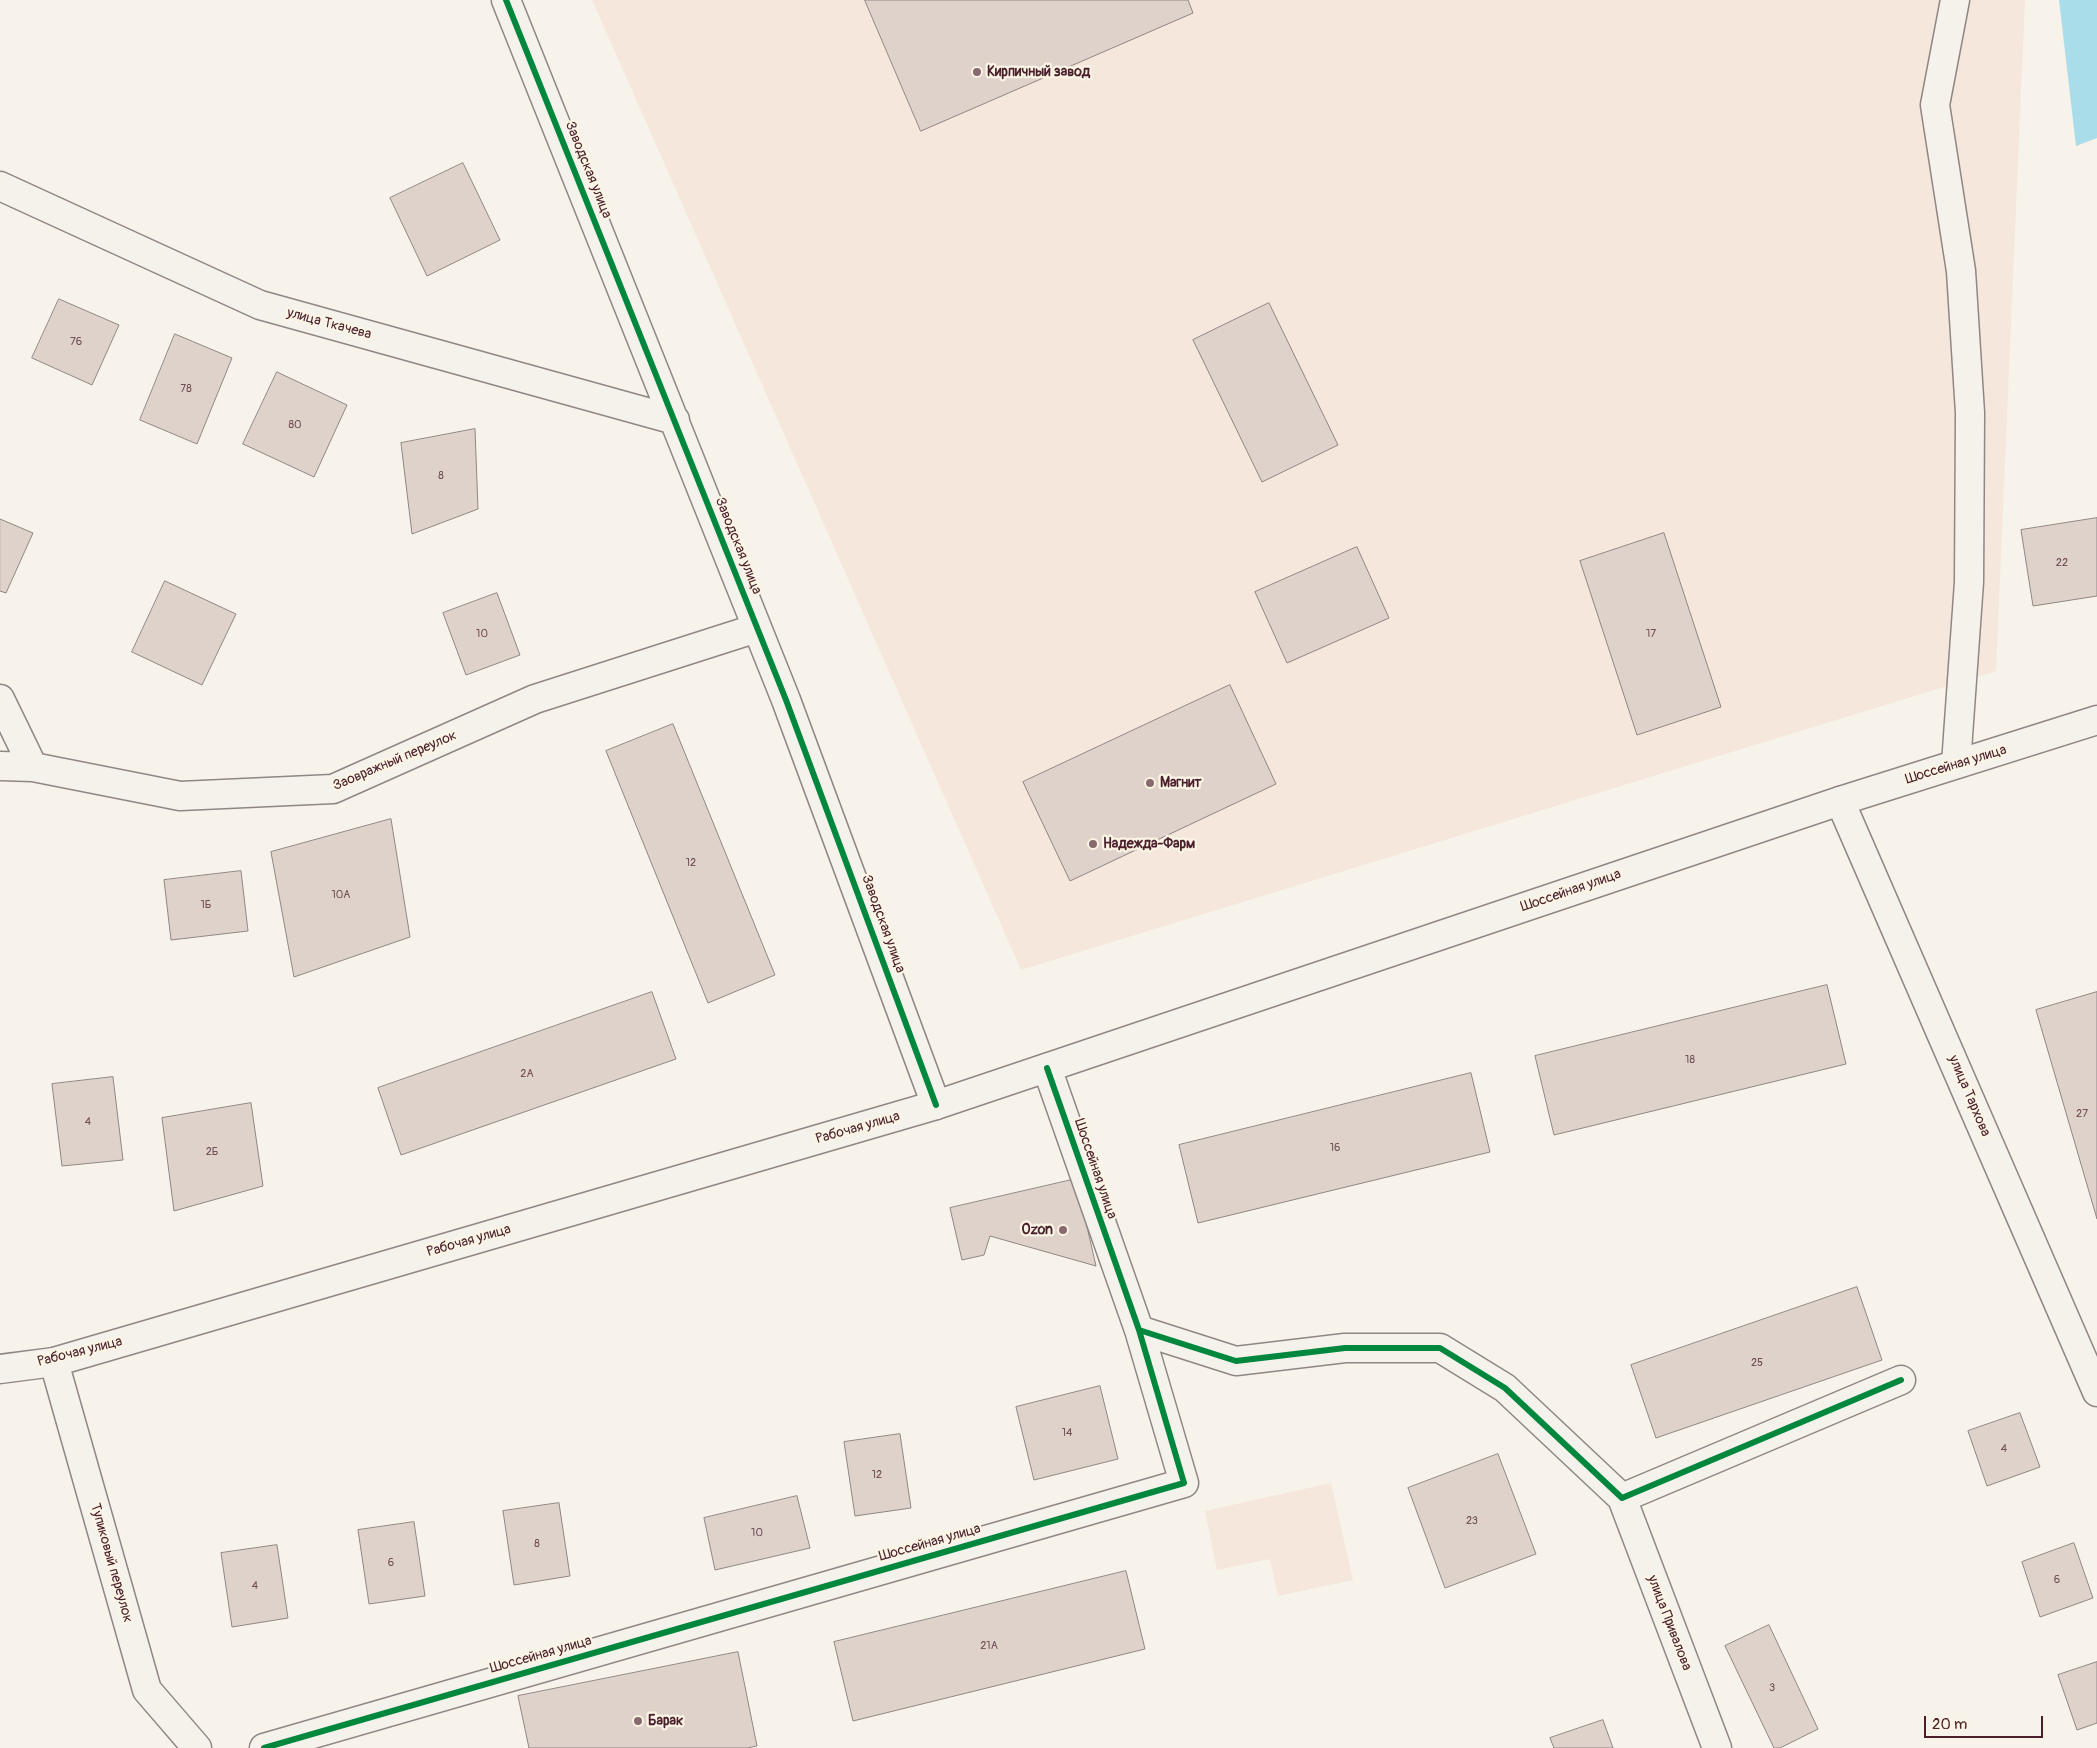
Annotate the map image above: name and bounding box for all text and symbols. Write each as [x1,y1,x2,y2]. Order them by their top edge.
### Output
place label: Кирпичный завод [987,64,1090,80]
marker: Кирпичный завод [971,66,983,78]
street label: Заводская улица [561,119,615,221]
street label: улица Ткачева [285,305,373,343]
house number: 76 [70,335,82,349]
house number: 78 [180,382,192,396]
house number: 80 [288,418,302,432]
house number: 8 [438,469,444,483]
street label: Заводская улица [711,495,765,597]
house number: 22 [2056,556,2068,570]
house number: 10 [476,627,488,641]
house number: 17 [1646,627,1656,641]
street label: Заовражный переулок [331,727,459,795]
street label: Шоссейная улица [1903,742,2009,788]
place label: Магнит [1160,775,1202,791]
marker: Магнит [1144,777,1156,789]
place label: Надежда-Фарм [1103,836,1195,852]
marker: Надежда-Фарм [1087,838,1099,850]
house number: 12 [686,856,696,870]
street label: Шоссейная улица [1519,866,1623,916]
street label: Заводская улица [857,873,909,975]
house number: 10А [332,888,350,902]
house number: 1Б [201,898,211,912]
house number: 18 [1685,1053,1695,1067]
street label: улица Тархова [1944,1053,1994,1139]
house number: 2А [520,1067,534,1081]
house number: 27 [2076,1107,2088,1121]
street label: Рабочая улица [814,1108,902,1148]
house number: 4 [85,1115,91,1129]
street label: Шоссейная улица [1070,1117,1120,1221]
house number: 16 [1330,1141,1340,1155]
house number: 2Б [206,1145,218,1159]
street label: Рабочая улица [425,1221,513,1261]
place label: Ozon [1022,1222,1053,1238]
marker: Ozon [1057,1224,1069,1236]
street label: Рабочая улица [36,1333,124,1371]
house number: 25 [1751,1356,1763,1370]
house number: 14 [1062,1426,1072,1440]
house number: 4 [2001,1442,2007,1456]
house number: 12 [872,1468,882,1482]
street label: Тупиковый переулок [86,1502,136,1624]
house number: 23 [1466,1514,1478,1528]
street label: Шоссейная улица [877,1520,983,1566]
house number: 10 [751,1526,763,1540]
house number: 8 [534,1537,540,1551]
house number: 6 [388,1556,394,1570]
street label: улица Привалова [1643,1573,1695,1673]
house number: 6 [2054,1573,2060,1587]
house number: 4 [252,1579,258,1593]
street label: Шоссейная улица [488,1632,594,1678]
house number: 21А [980,1639,998,1653]
house number: 3 [1769,1681,1775,1695]
scale bar [1927,1706,2046,1738]
place label: Барак [648,1713,683,1729]
marker: Барак [632,1715,644,1727]
text: 20 m [1932,1715,1967,1734]

